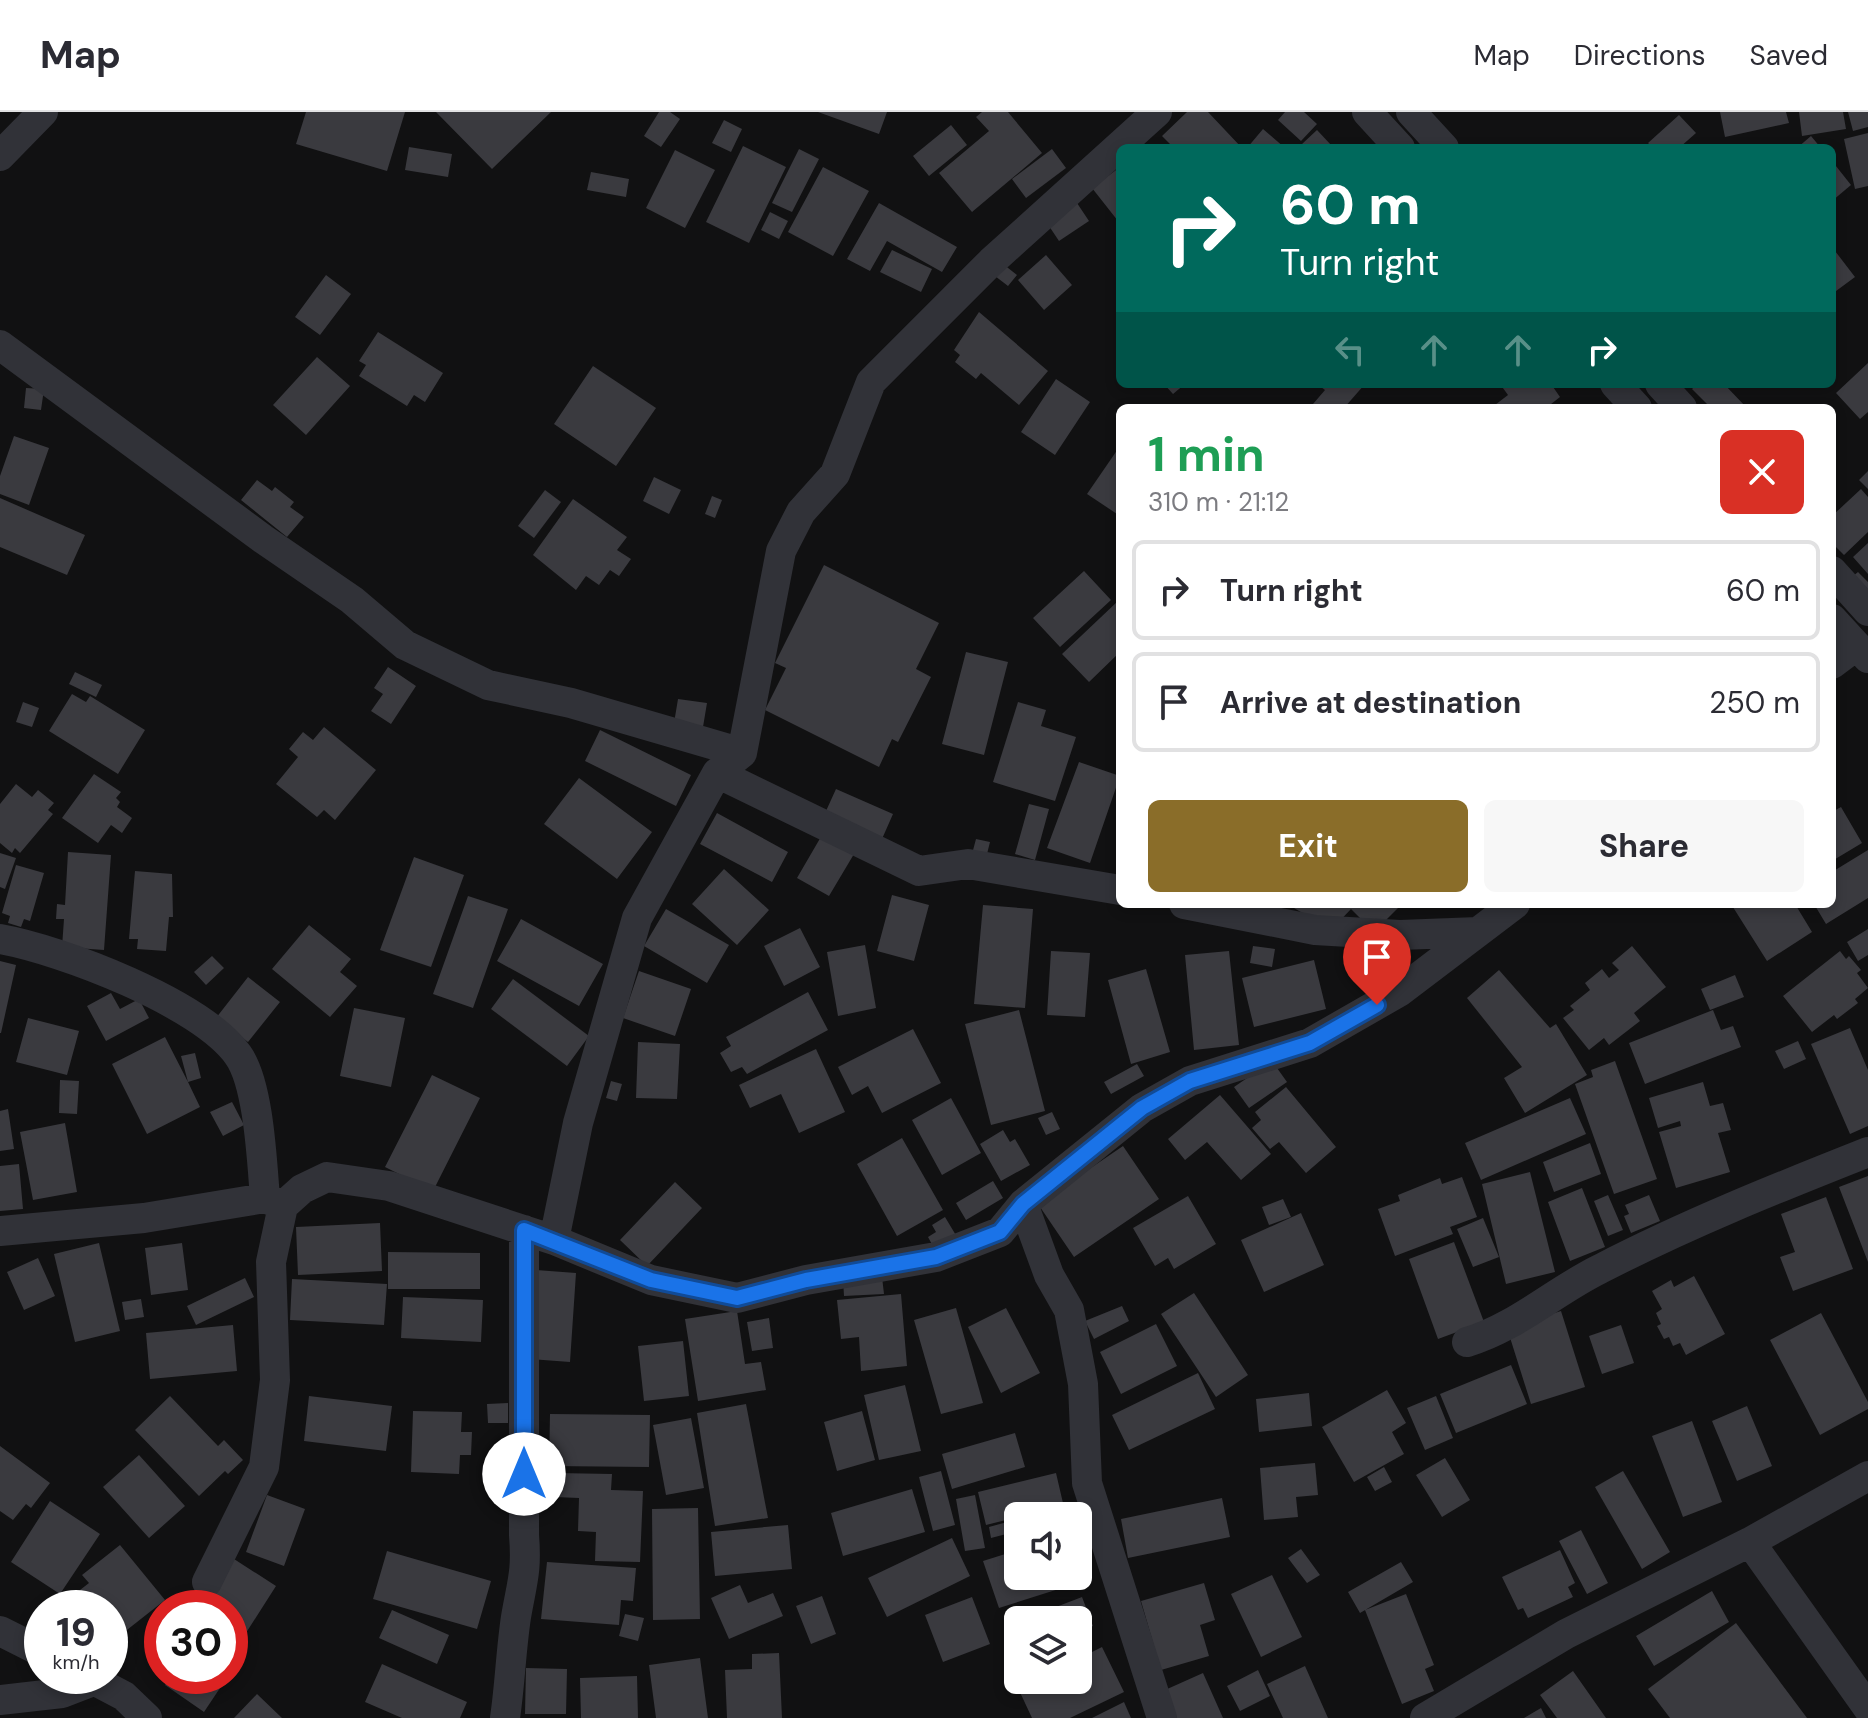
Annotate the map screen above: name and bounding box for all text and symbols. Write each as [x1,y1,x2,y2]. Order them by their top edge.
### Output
text: Map [40,30,121,80]
text: Map [1473,37,1530,74]
text: Directions [1574,37,1706,74]
text: Saved [1750,37,1828,74]
text: 60 m [1280,168,1421,241]
icon: right [1148,176,1252,280]
text: Turn right [1280,239,1439,286]
icon: left [1328,328,1372,372]
icon: ahead [1412,328,1456,372]
icon: ahead [1496,328,1540,372]
icon: right [1580,328,1624,372]
text: 1 min [1148,423,1265,486]
button: close [1720,430,1804,514]
text: 310 m · 21:12 [1148,485,1289,519]
icon: right [1152,568,1196,612]
text: Turn right [1220,571,1363,610]
text: 60 m [1726,571,1800,610]
icon: arrive [1152,680,1196,724]
text: Arrive at destination [1220,683,1521,722]
text: 250 m [1709,683,1800,722]
button: Exit [1148,800,1468,892]
button: Share [1484,800,1804,892]
pin [1343,923,1411,1005]
icon: arrive [1355,935,1399,979]
position arrow [482,1432,566,1516]
map controls [1004,1502,1092,1694]
button: sound [1004,1502,1092,1590]
speed limit sign: 30 [144,1590,248,1694]
text: 19 [56,1606,96,1658]
button: layers [1004,1606,1092,1694]
text: km/h [52,1649,100,1675]

